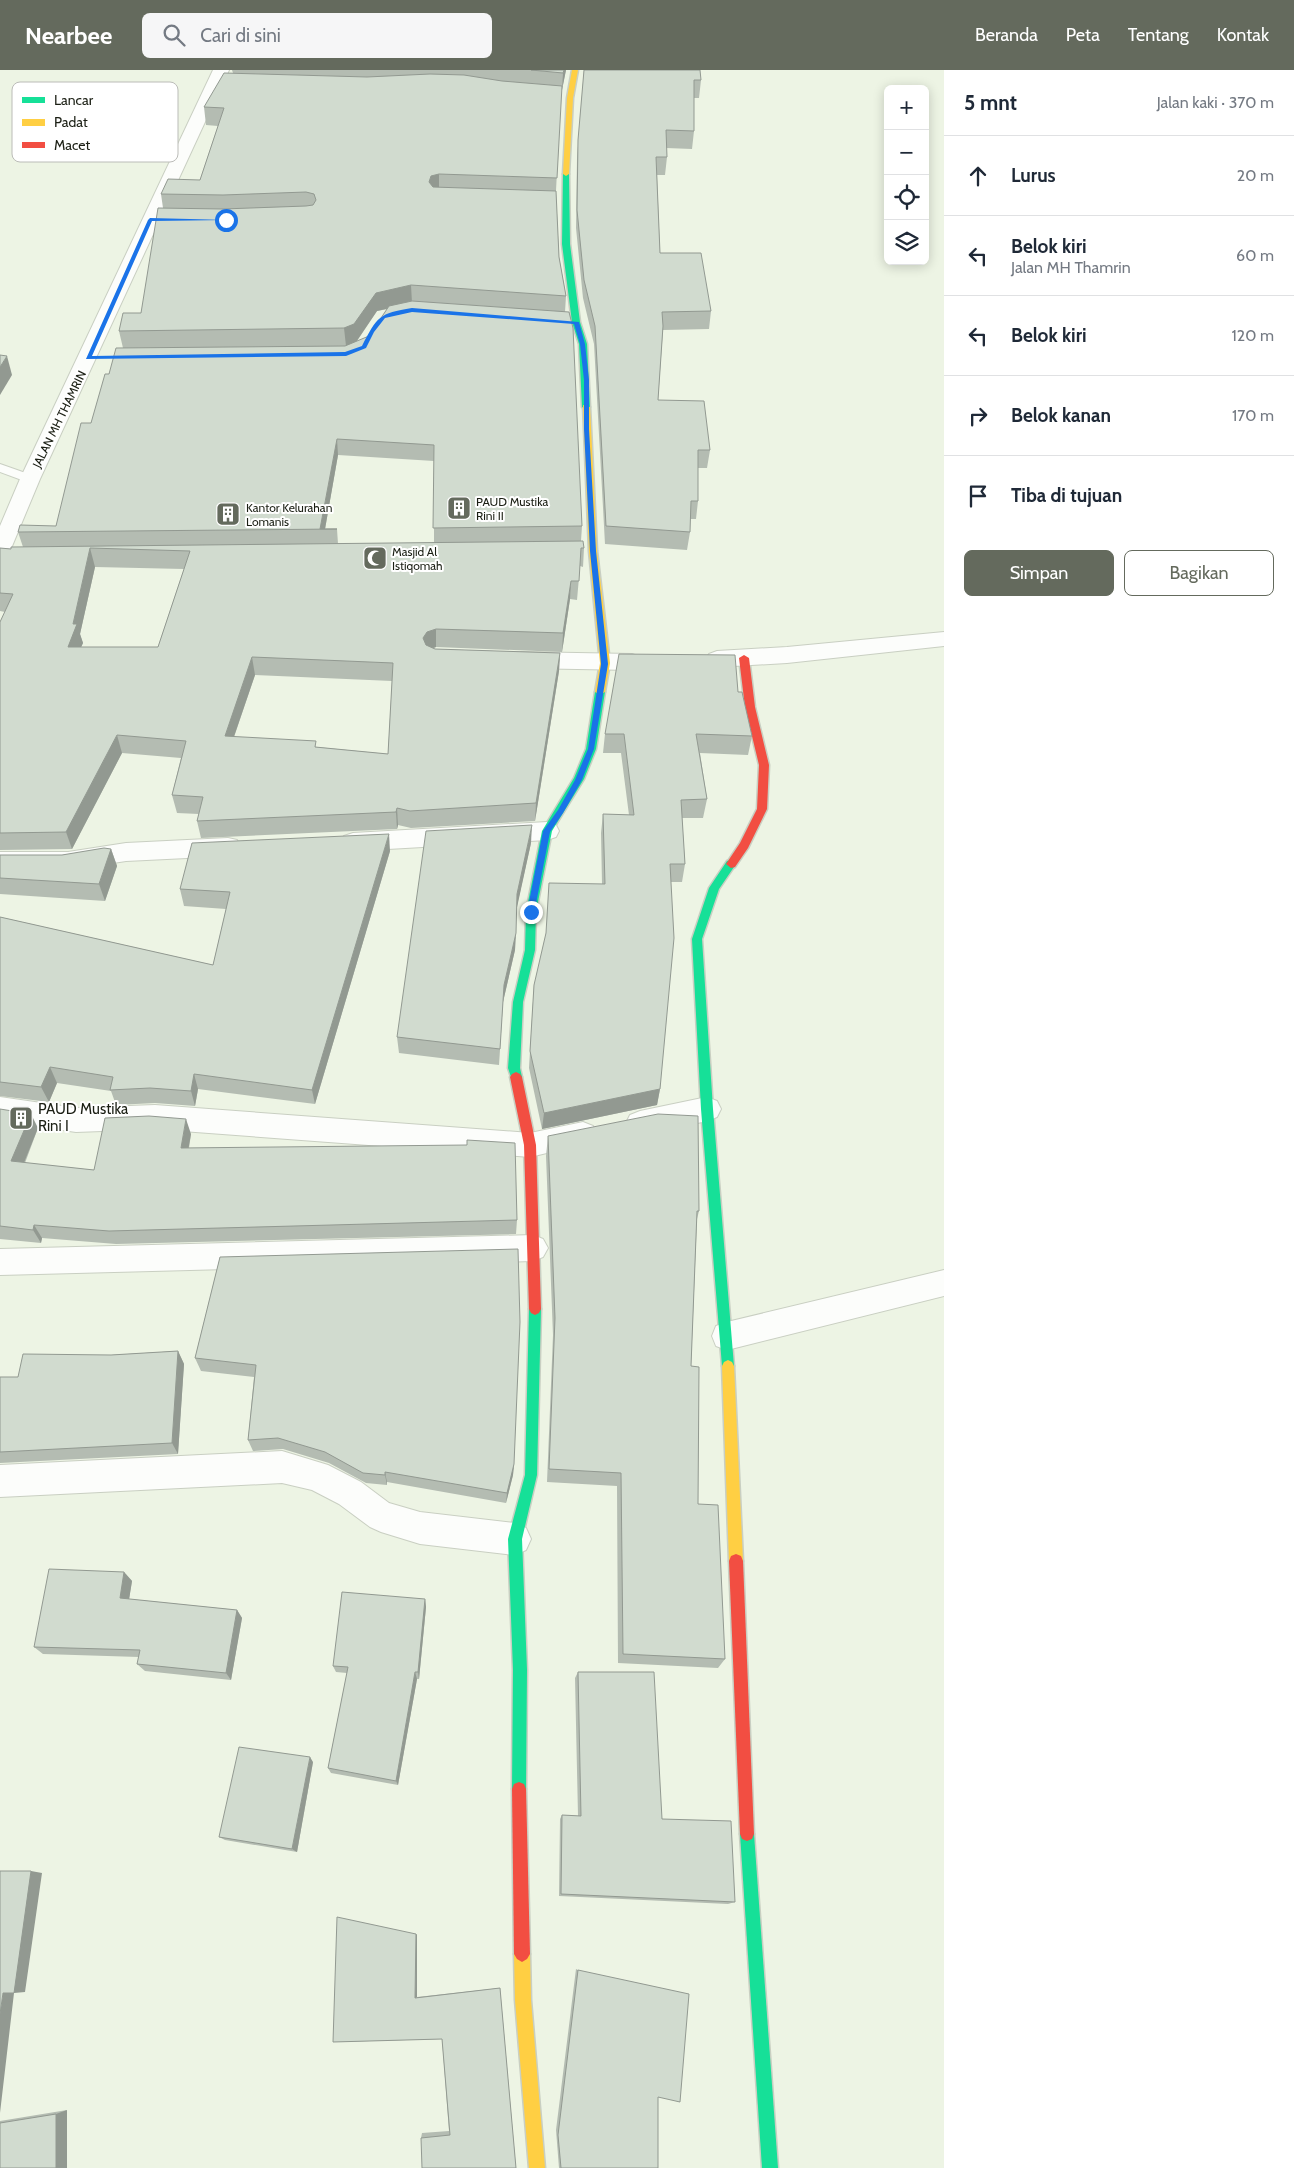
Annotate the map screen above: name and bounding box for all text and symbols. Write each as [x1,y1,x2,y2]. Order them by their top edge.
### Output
search box [142,13,492,58]
text: Nearbee [25,21,112,50]
icon: search [160,21,188,49]
text: Cari di sini [200,24,281,47]
text: Beranda [975,24,1038,46]
text: Peta [1066,24,1100,46]
text: Tentang [1128,24,1189,46]
text: Kontak [1217,24,1269,46]
legend [12,82,178,162]
map controls [884,85,929,265]
button: + [884,85,929,130]
text: 5 mnt [964,90,1017,115]
text: Lancar [54,91,94,109]
text: Jalan kaki · 370 m [1157,93,1274,112]
text: Padat [54,113,88,131]
button: − [884,130,929,175]
text: Macet [54,136,90,154]
icon: ahead [964,162,992,190]
text: Lurus [1011,164,1056,187]
text: 20 m [1237,166,1274,185]
button: locate [884,175,929,220]
route start [215,209,238,232]
button: layers [884,220,929,265]
text: Belok kiri [1011,235,1087,258]
icon: left [964,242,992,270]
text: 60 m [1236,246,1274,265]
text: Jalan MH Thamrin [1011,258,1131,277]
icon: left [964,322,992,350]
text: Belok kiri [1011,324,1087,347]
text: 120 m [1232,326,1274,345]
street label: JALAN MH THAMRIN [28,368,89,471]
icon: right [964,402,992,430]
text: Belok kanan [1011,404,1111,427]
text: 170 m [1232,406,1274,425]
icon: arrive [964,482,992,510]
text: Tiba di tujuan [1011,484,1122,507]
place label: PAUD Mustika Rini II [476,494,548,523]
building icon: PAUD Mustika Rini II [446,495,472,521]
place label: Kantor Kelurahan Lomanis [246,500,333,529]
building icon: Kantor Kelurahan Lomanis [215,501,241,527]
place label: Masjid Al Istiqomah [392,544,443,573]
mosque icon: Masjid Al Istiqomah [362,545,388,571]
button: Simpan [964,550,1114,596]
button: Bagikan [1124,550,1274,596]
route end [520,901,543,924]
place label: PAUD Mustika Rini I [38,1100,129,1135]
building icon: PAUD Mustika Rini I [8,1105,34,1131]

